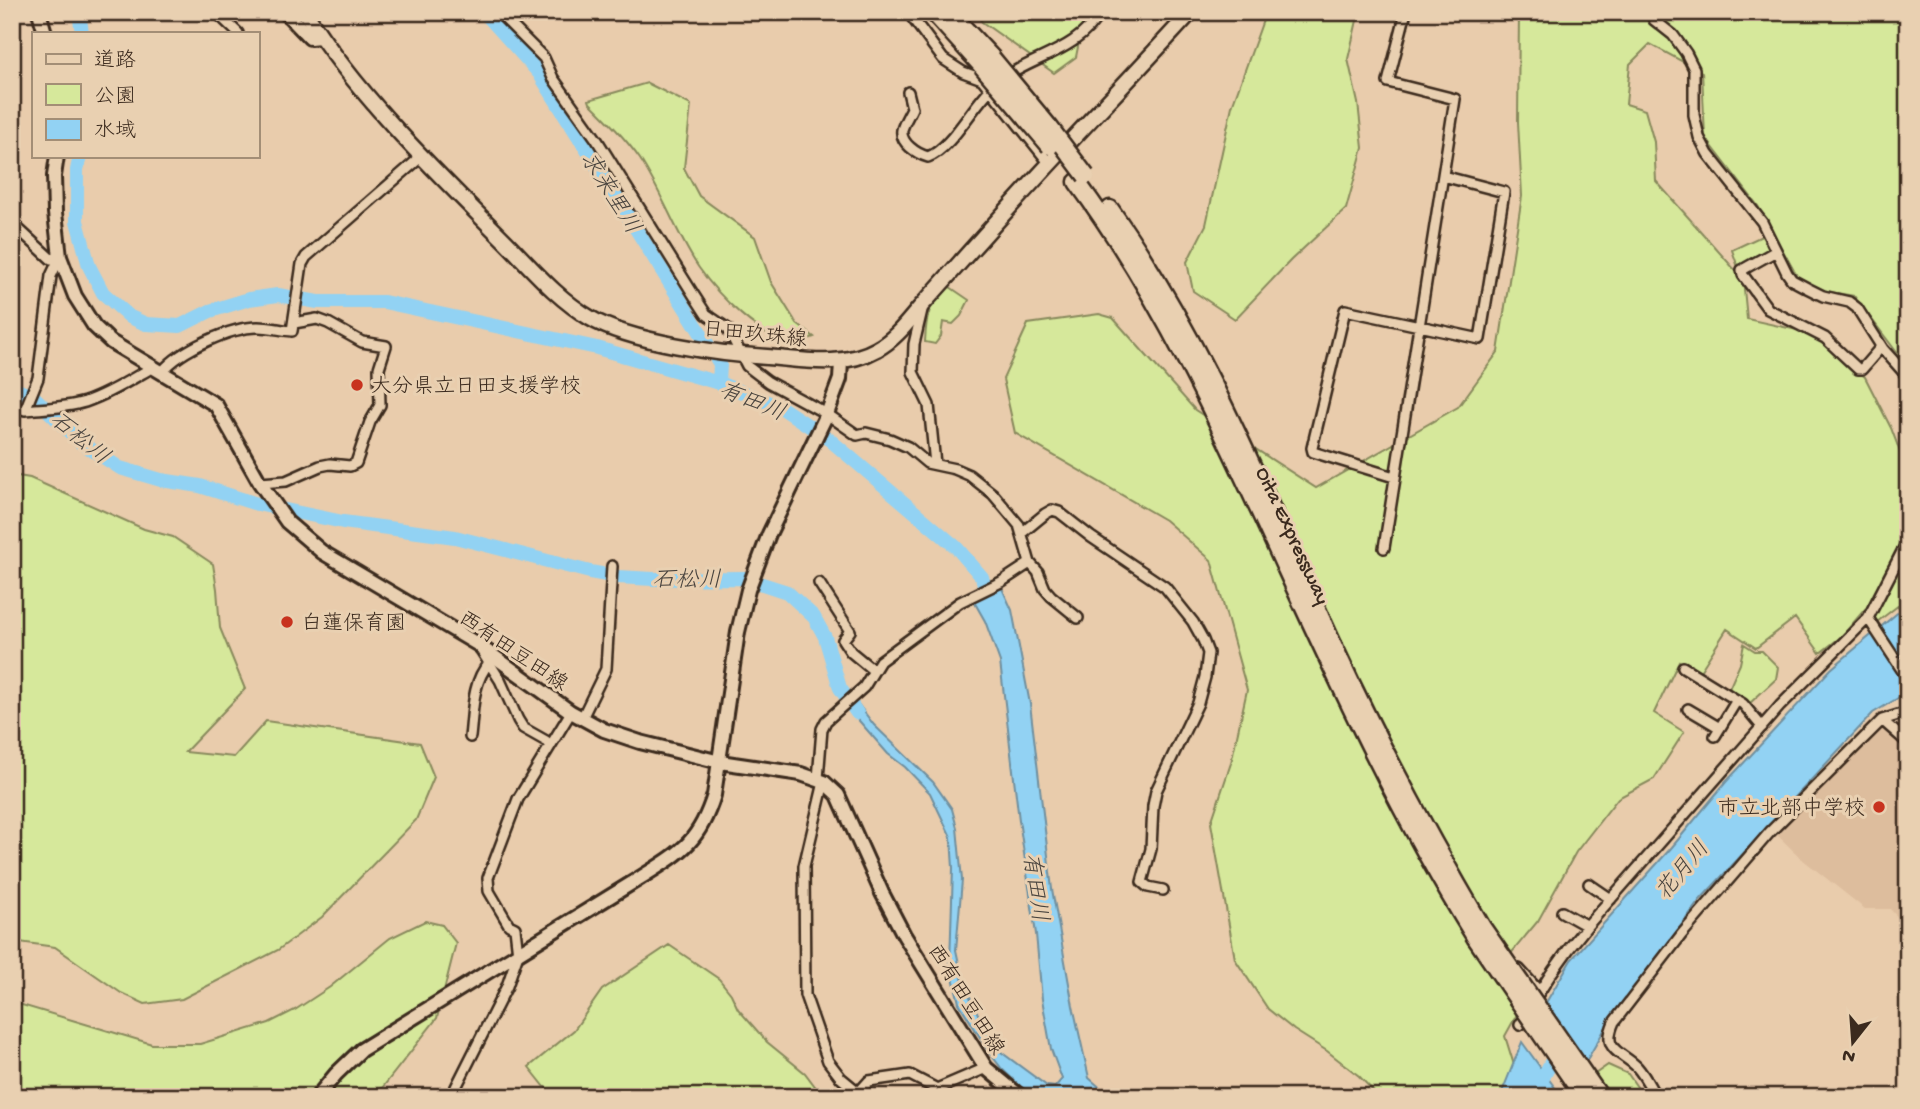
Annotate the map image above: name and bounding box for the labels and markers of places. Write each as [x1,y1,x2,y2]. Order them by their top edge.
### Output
place label: 大分県立日田支援学校 [371,375,581,401]
marker: 大分県立日田支援学校 [349,377,365,393]
place label: 白蓮保育園 [301,611,406,638]
marker: 白蓮保育園 [279,614,295,630]
place label: 市立北部中学校 [1718,796,1865,823]
marker: 市立北部中学校 [1871,799,1887,815]

